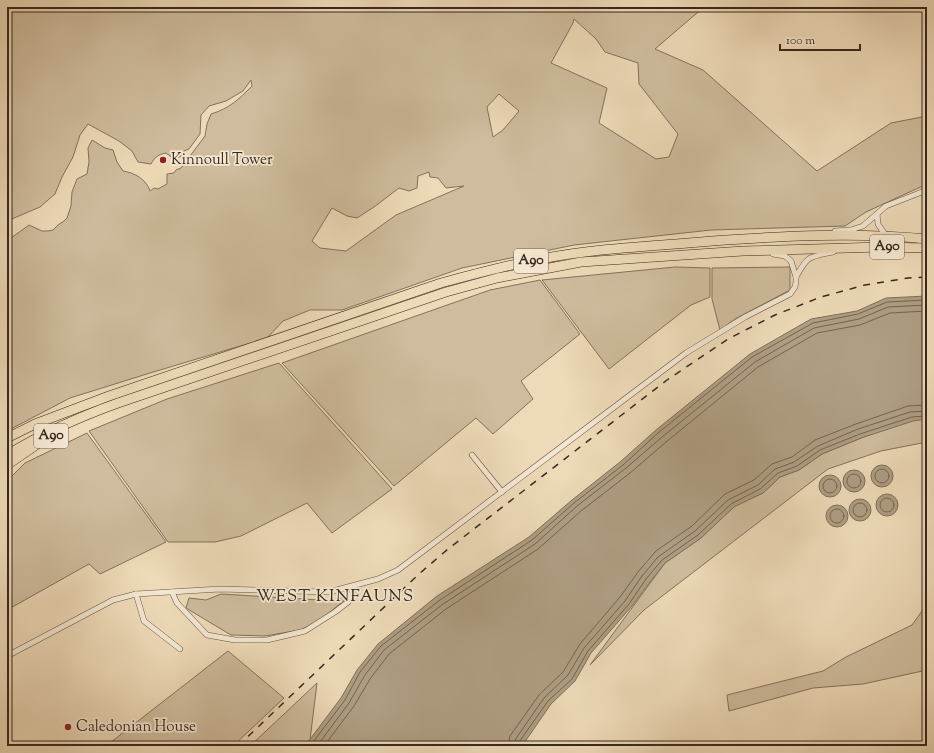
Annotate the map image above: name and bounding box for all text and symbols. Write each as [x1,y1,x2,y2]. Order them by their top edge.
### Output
scale bar [780,26,860,52]
text: 100 m [786,32,815,50]
place label: Kinnoull Tower [171,150,273,171]
marker: Kinnoull Tower [158,155,168,165]
road number: A90 [870,235,904,259]
road number: A90 [514,249,548,273]
road number: A90 [34,424,68,448]
district label: WEST KINFAUNS [256,585,414,609]
place label: Caledonian House [76,717,196,738]
marker: Caledonian House [63,722,73,732]

